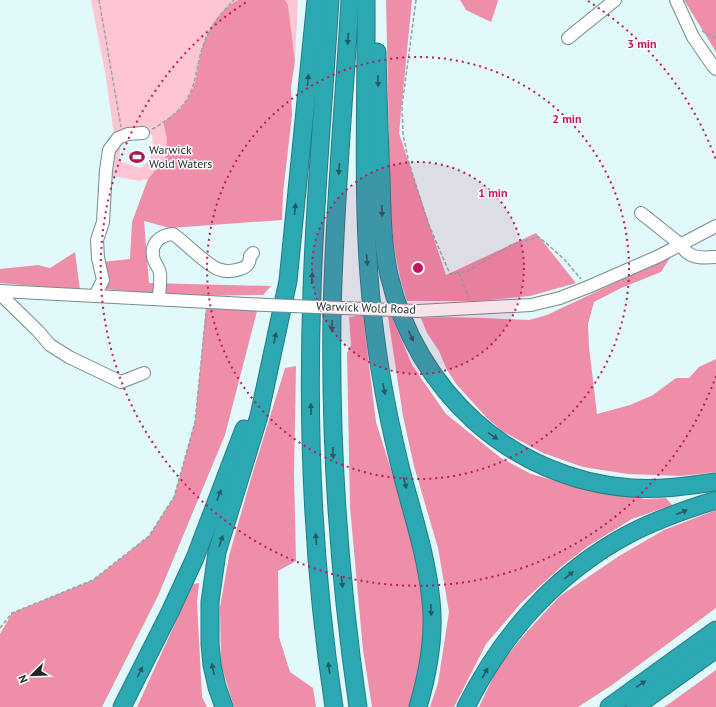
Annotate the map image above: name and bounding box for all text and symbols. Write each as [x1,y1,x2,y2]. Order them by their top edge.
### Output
one-way arrow [344,33,351,45]
text: 3 min [627,36,657,51]
one-way arrow [305,74,312,86]
one-way arrow [375,75,381,88]
text: 2 min [552,111,582,126]
place label: Warwick Wold Waters [149,142,212,171]
sports icon: Warwick Wold Waters [128,148,146,166]
one-way arrow [336,163,343,175]
text: 1 min [478,185,508,200]
one-way arrow [292,203,298,215]
one-way arrow [378,205,385,217]
one-way arrow [364,254,371,266]
centre of rings [411,261,425,275]
one-way arrow [309,272,316,285]
street label: Warwick Wold Road [316,298,416,317]
one-way arrow [329,320,335,333]
one-way arrow [273,331,279,344]
one-way arrow [408,331,414,342]
one-way arrow [381,383,387,395]
one-way arrow [307,403,314,415]
one-way arrow [487,432,498,440]
one-way arrow [330,447,337,459]
one-way arrow [402,477,408,489]
one-way arrow [217,489,223,501]
one-way arrow [676,508,688,514]
one-way arrow [313,533,320,545]
one-way arrow [218,534,224,546]
one-way arrow [564,570,575,579]
one-way arrow [339,576,346,588]
one-way arrow [428,604,435,616]
north arrow [12,655,52,695]
one-way arrow [326,662,332,674]
one-way arrow [210,663,216,676]
one-way arrow [137,666,143,678]
one-way arrow [481,667,488,679]
text: N [15,673,31,685]
one-way arrow [635,680,646,688]

